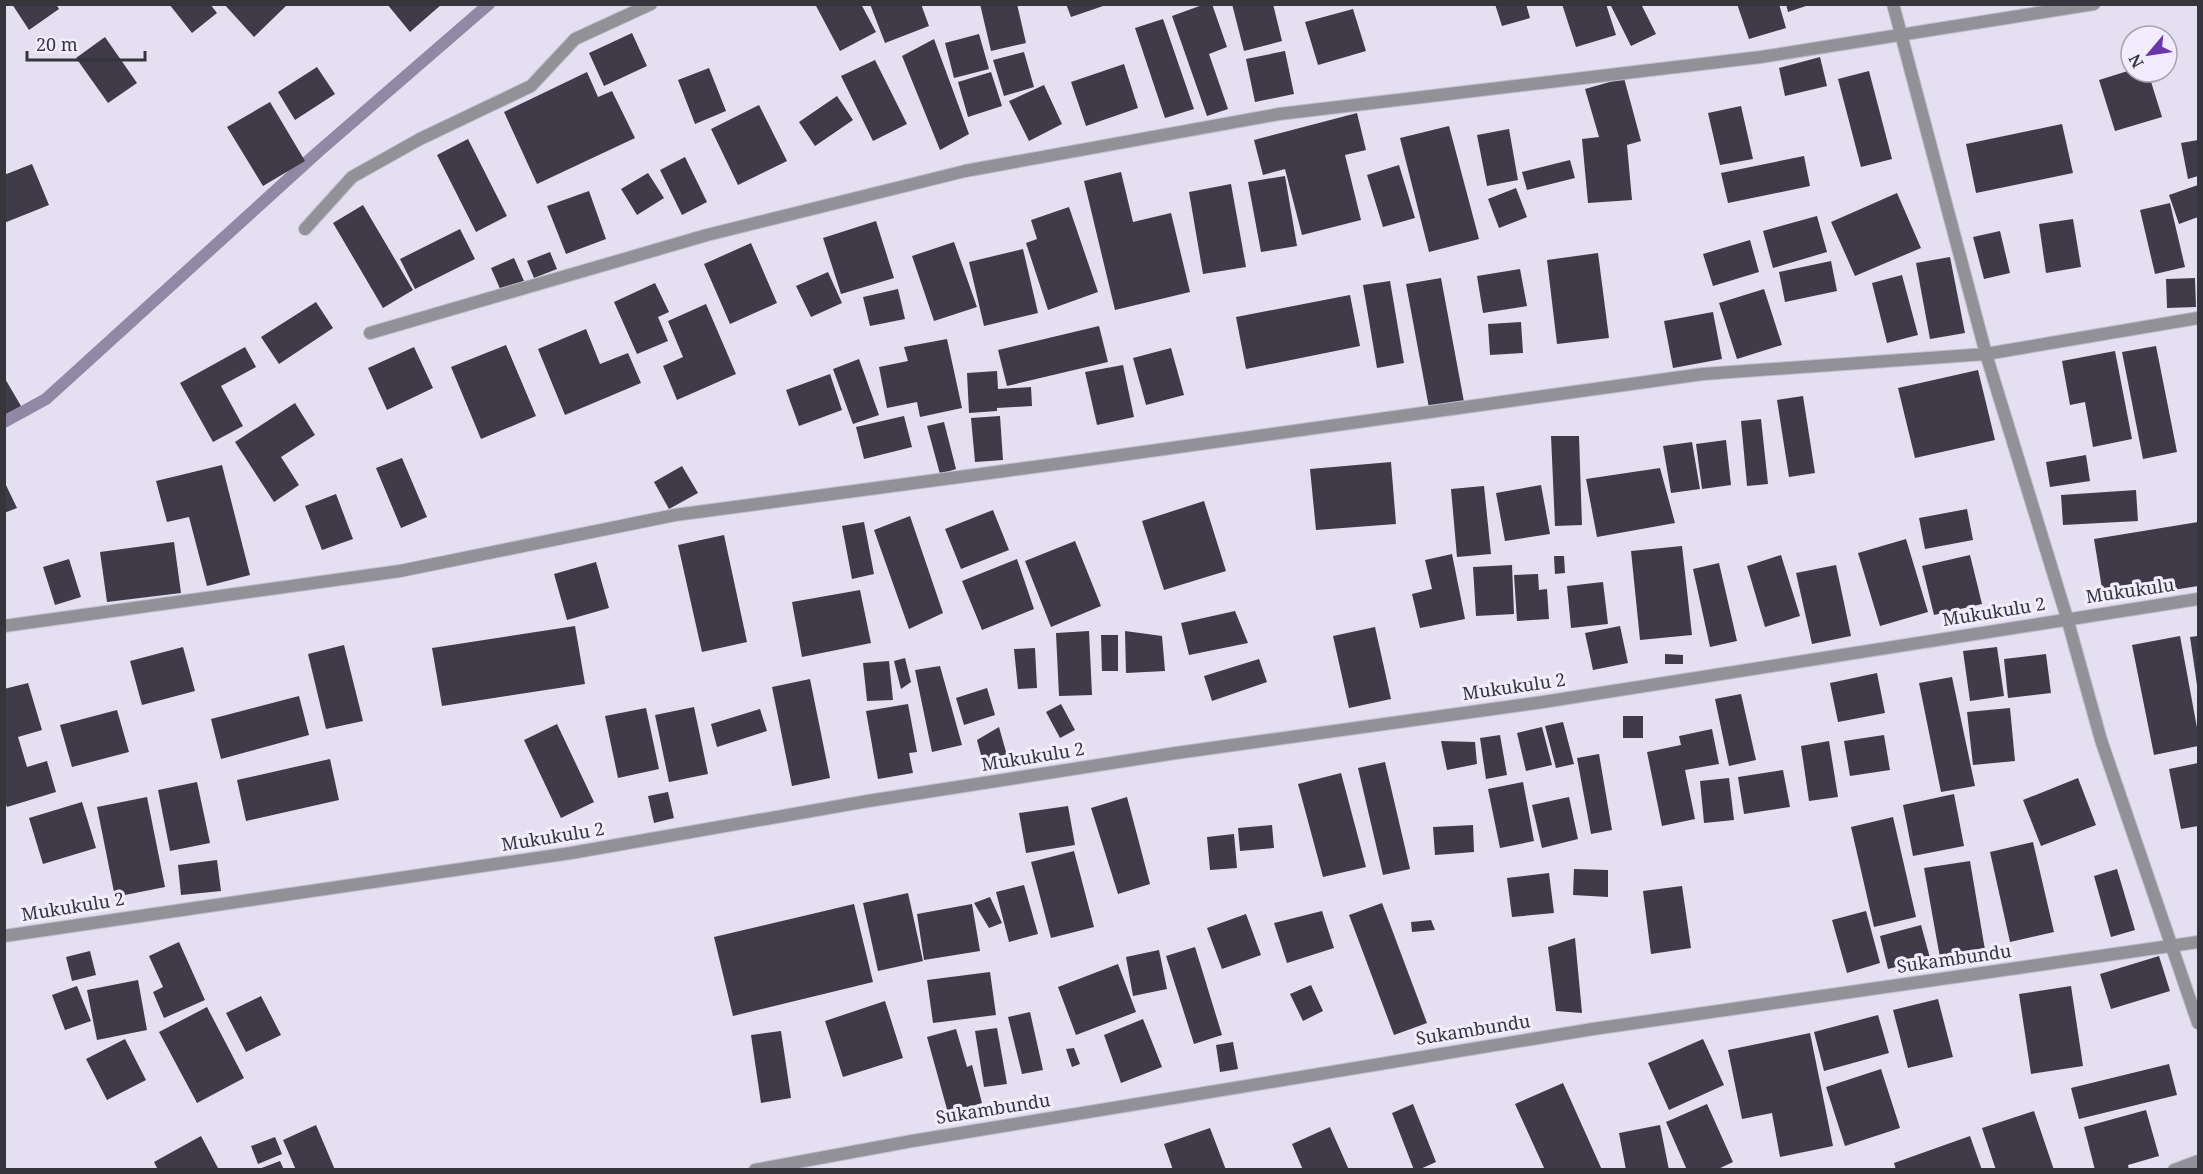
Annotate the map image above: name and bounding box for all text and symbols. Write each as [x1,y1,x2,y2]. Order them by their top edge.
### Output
scale bar [27,24,146,62]
north arrow [2119,24,2179,84]
text: 20 m [36,32,78,56]
text: N [2123,50,2149,72]
street label: Mukukulu [2084,572,2176,608]
street label: Mukukulu 2 [1941,591,2047,631]
street label: Mukukulu 2 [1461,667,1567,705]
street label: Mukukulu 2 [980,736,1086,776]
street label: Mukukulu 2 [500,816,606,856]
street label: Mukukulu 2 [20,886,126,926]
street label: Sukambundu [1895,938,2013,978]
street label: Sukambundu [1414,1008,1532,1050]
street label: Sukambundu [934,1087,1052,1129]

